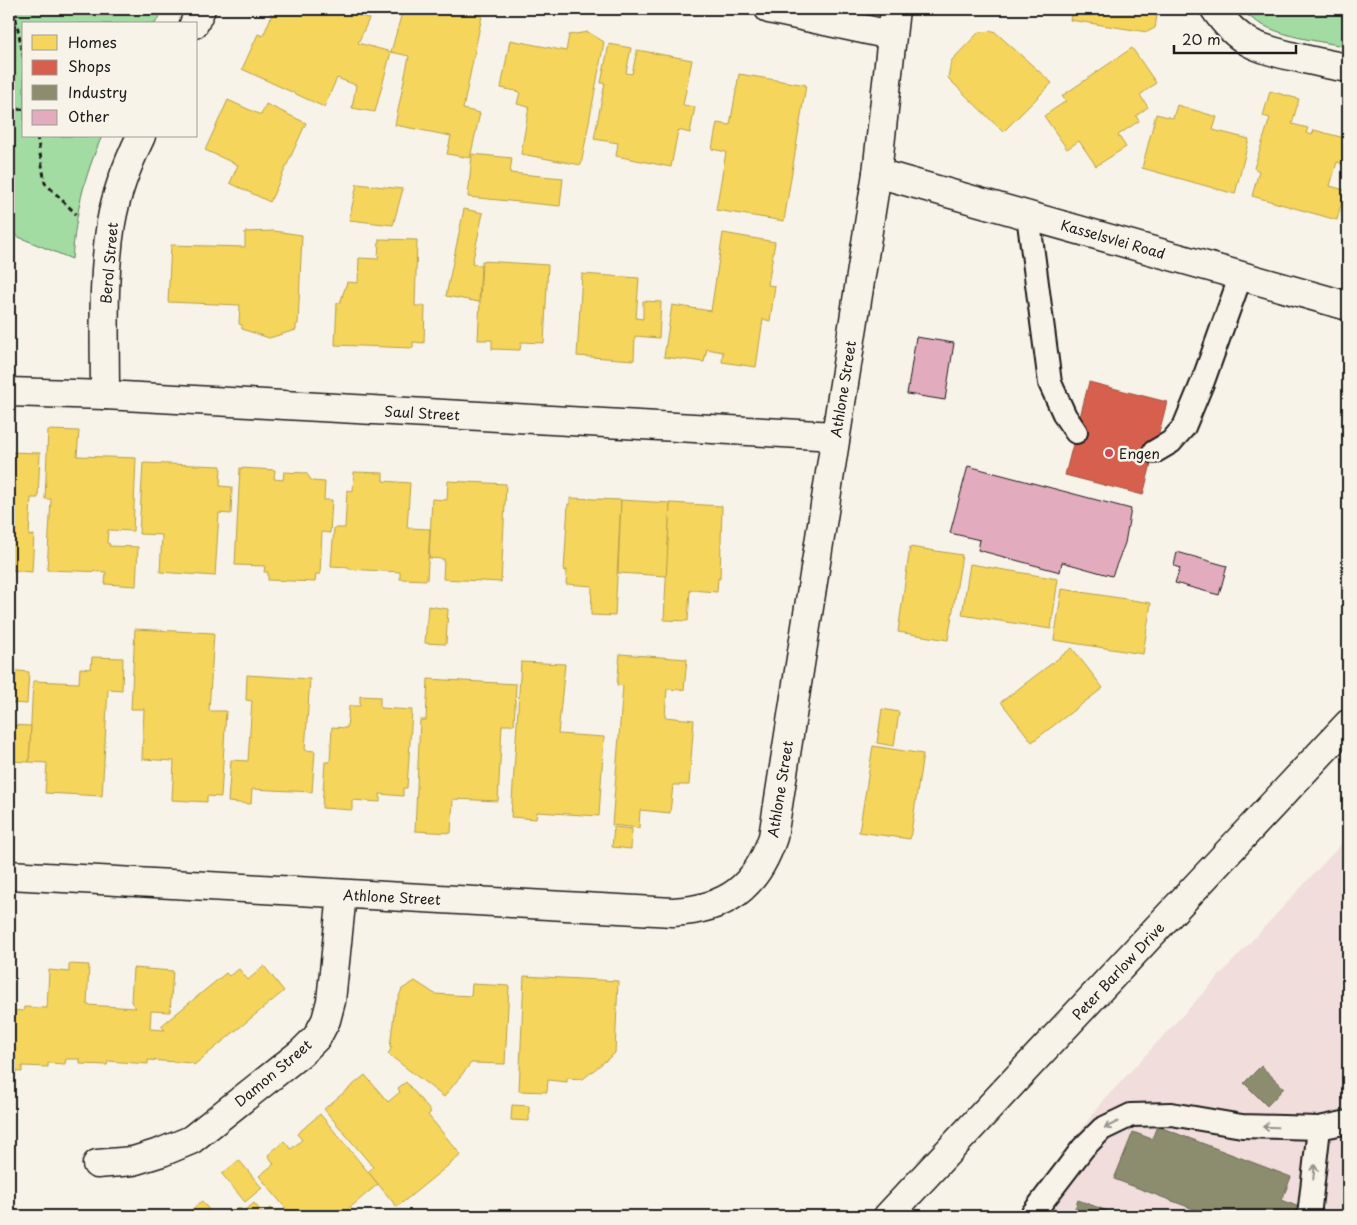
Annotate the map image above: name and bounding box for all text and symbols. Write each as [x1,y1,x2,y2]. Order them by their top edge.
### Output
legend [22,22,198,138]
scale bar [1174,22,1297,54]
text: 20 m [1182,27,1221,50]
text: Homes [68,30,117,53]
text: Shops [68,54,111,77]
text: Industry [68,80,127,103]
text: Other [68,104,109,127]
street label: Kasselsvlei Road [1058,214,1168,264]
street label: Berol Street [95,221,123,305]
street label: Athlone Street [825,339,861,439]
street label: Saul Street [384,401,461,425]
place label: Engen [1119,443,1160,464]
marker: Engen [1103,447,1115,459]
street label: Athlone Street [762,739,798,839]
street label: Athlone Street [343,884,442,910]
street label: Peter Barlow Drive [1067,917,1169,1025]
street label: Damon Street [230,1034,316,1112]
one-way arrow [1104,1120,1119,1130]
one-way arrow [1262,1122,1278,1132]
one-way arrow [1309,1165,1319,1181]

